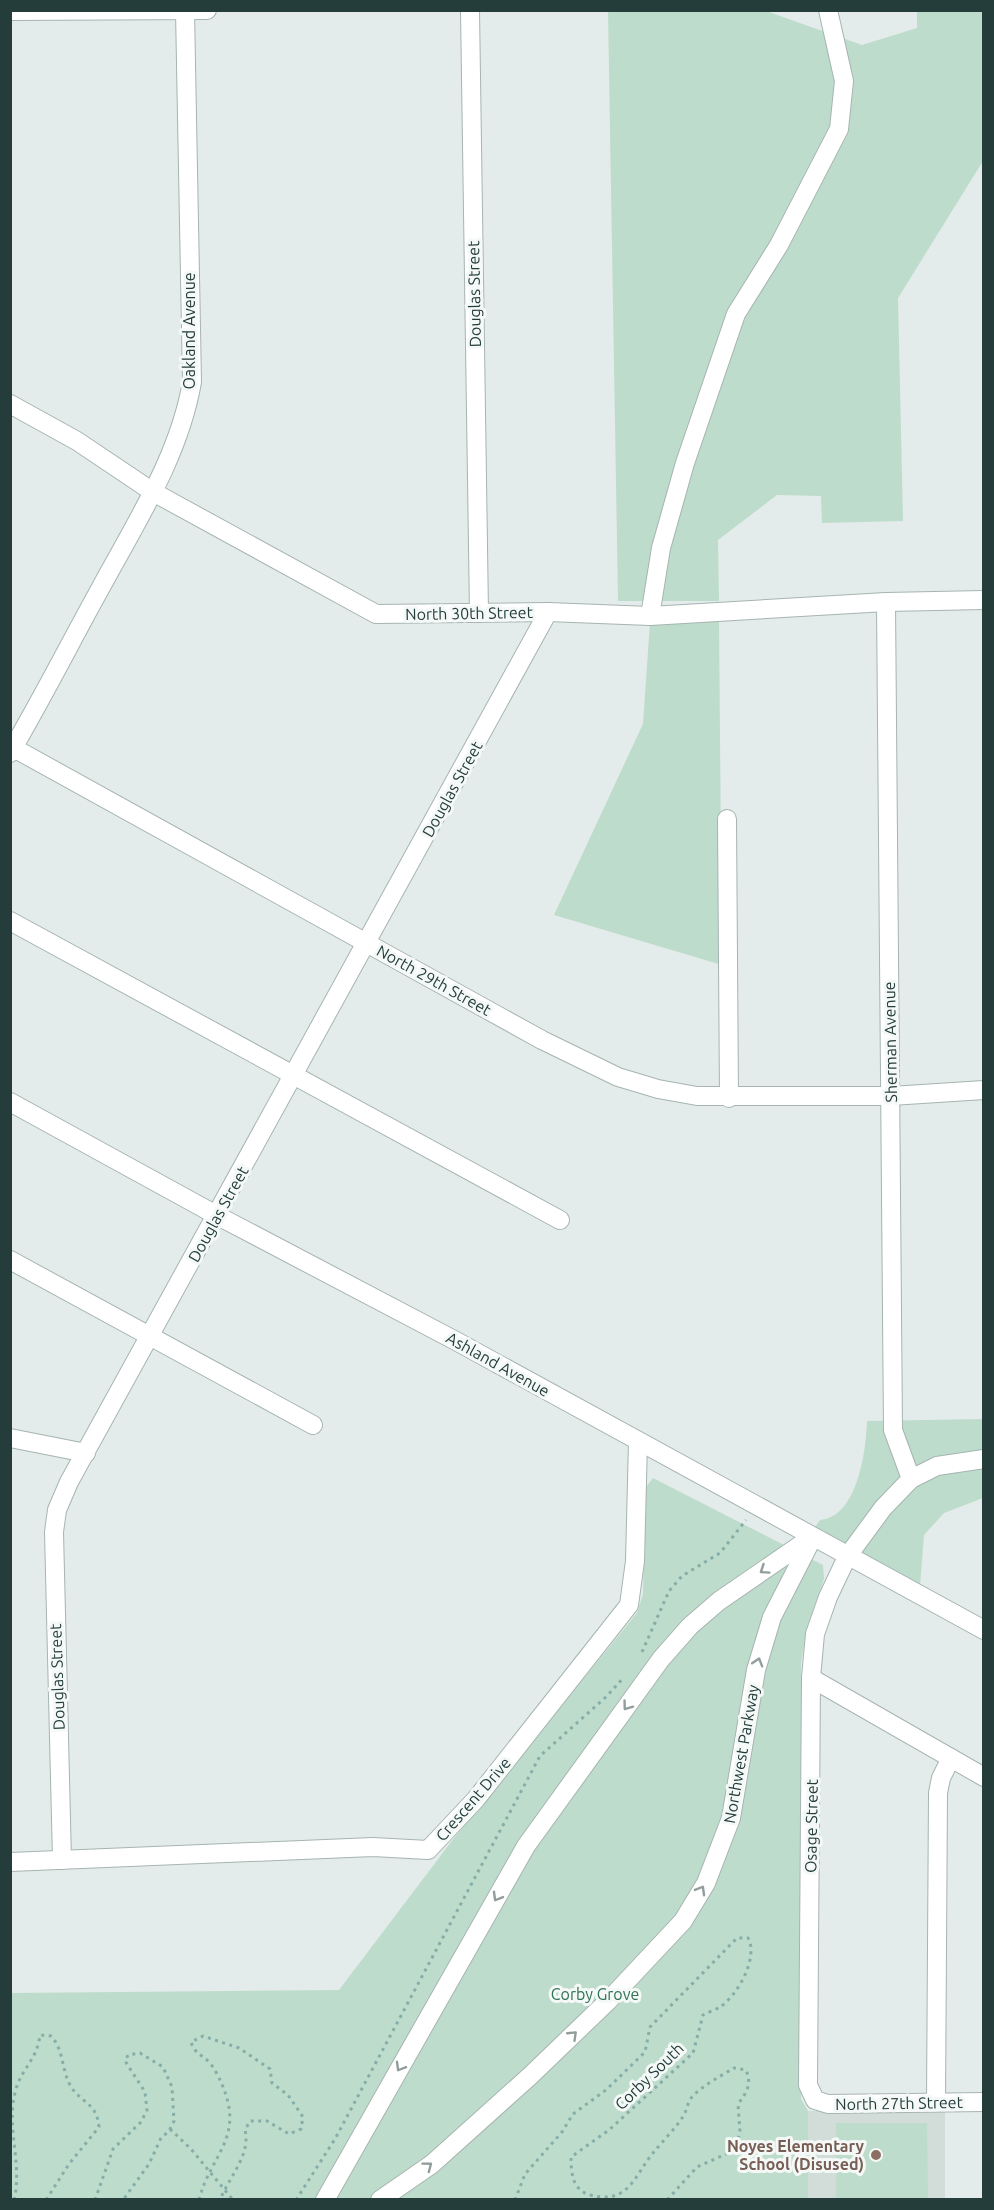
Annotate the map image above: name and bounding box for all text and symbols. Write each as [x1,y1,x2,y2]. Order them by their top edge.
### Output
street label: Douglas Street [464,240,484,348]
street label: Oakland Avenue [180,272,198,390]
street label: North 30th Street [405,603,534,623]
street label: Douglas Street [418,737,486,840]
street label: North 29th Street [374,941,495,1019]
street label: Sherman Avenue [880,981,900,1103]
street label: Douglas Street [184,1162,252,1265]
street label: Ashland Avenue [443,1328,553,1400]
one-way arrow [760,1563,771,1574]
street label: Douglas Street [46,1623,68,1731]
one-way arrow [751,1657,763,1668]
street label: Northwest Parkway [720,1683,762,1825]
one-way arrow [623,1700,634,1711]
street label: Crescent Drive [432,1754,514,1844]
street label: Osage Street [801,1778,821,1873]
one-way arrow [694,1886,706,1896]
one-way arrow [493,1891,504,1901]
park label: Corby Grove [551,1985,639,2003]
one-way arrow [566,2031,576,2042]
street label: Corby South [611,2039,687,2113]
one-way arrow [396,2061,407,2071]
street label: North 27th Street [835,2093,964,2113]
place label: Noyes Elementary School (Disused) [727,2137,865,2174]
marker: Noyes Elementary School (Disused) [869,2148,883,2162]
one-way arrow [422,2162,433,2173]

